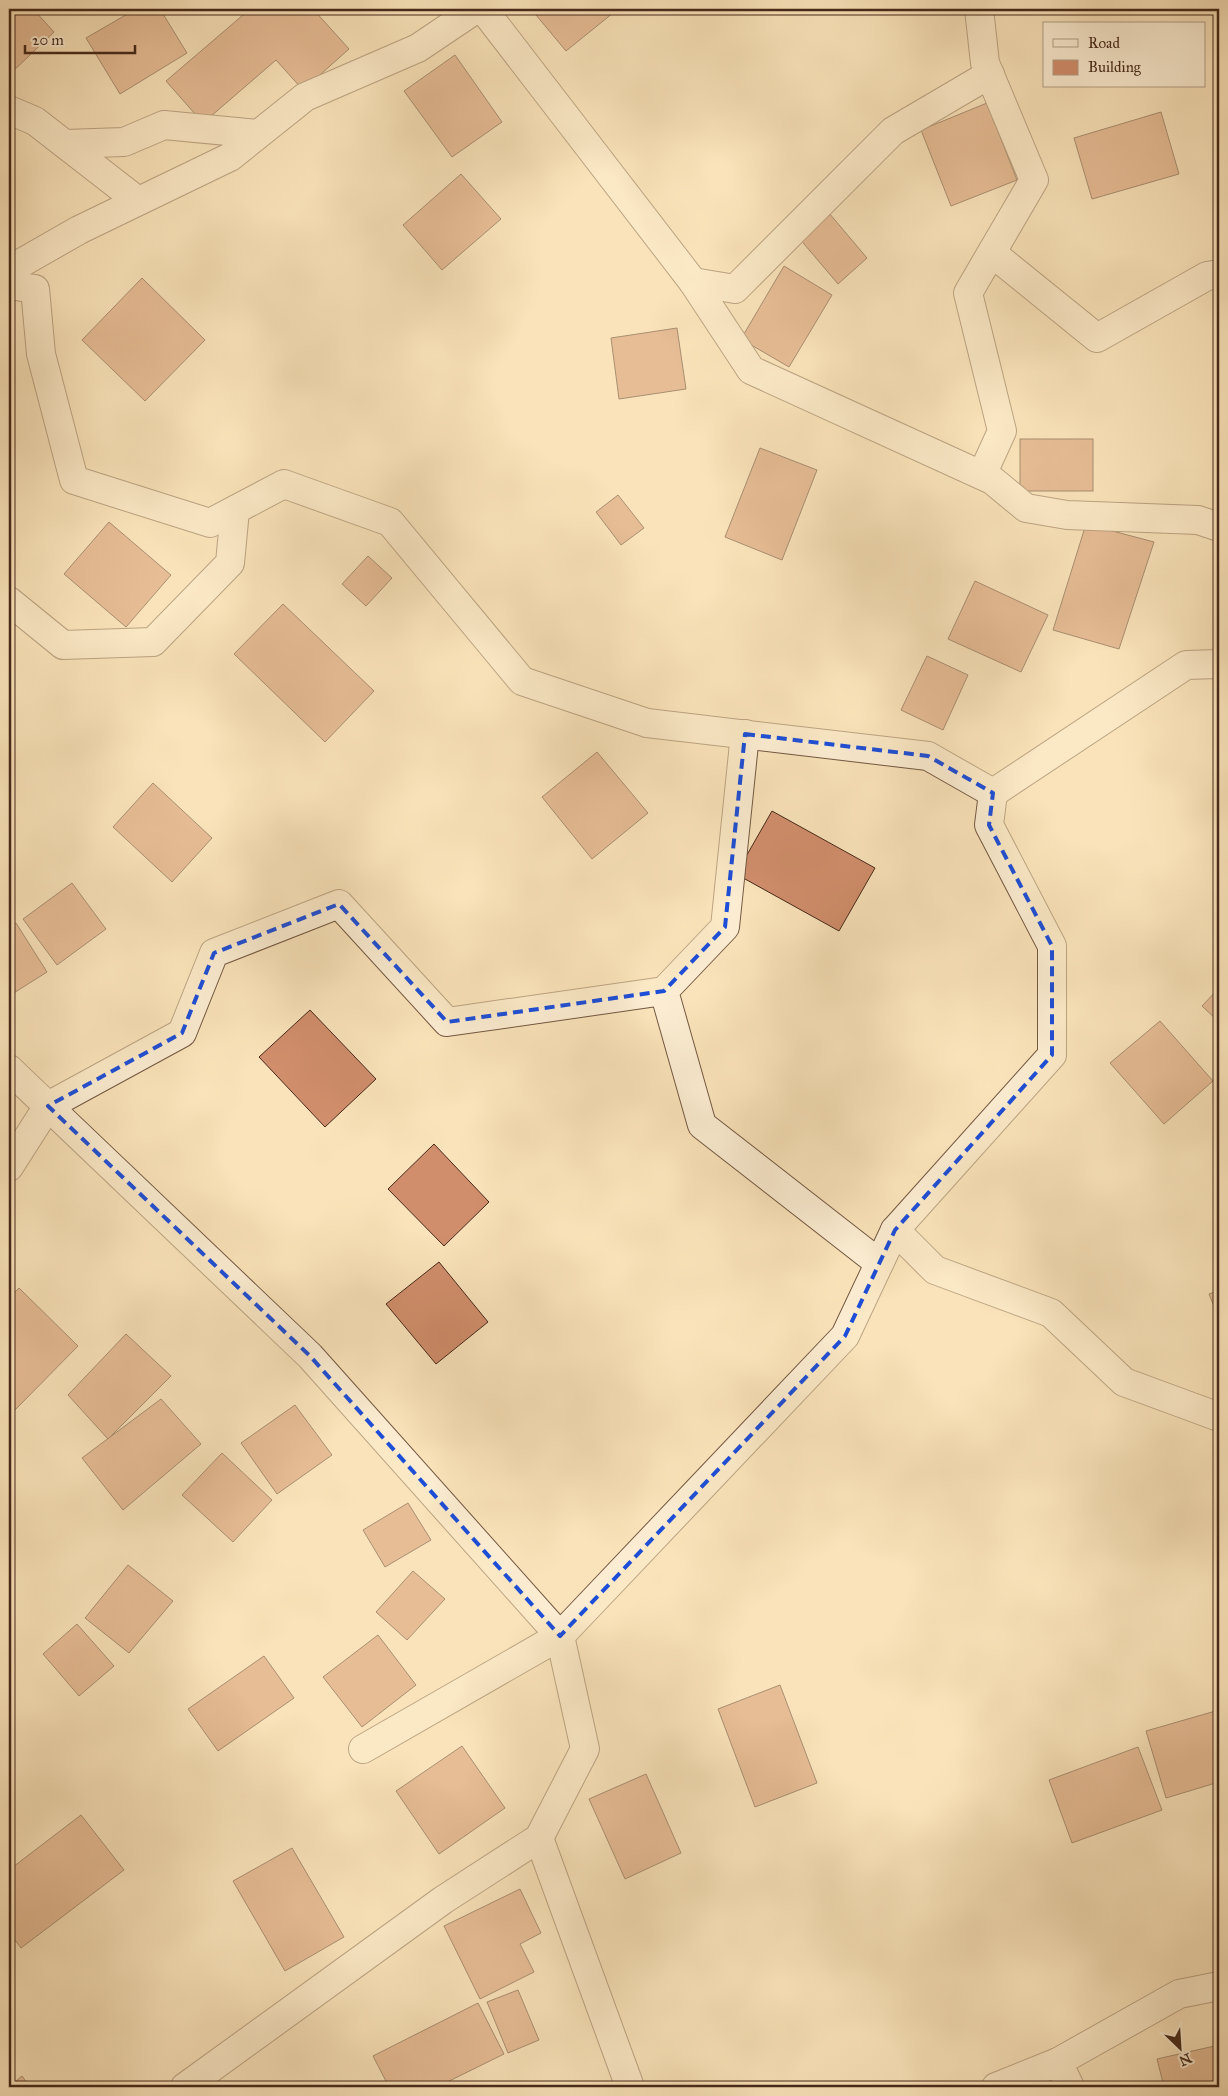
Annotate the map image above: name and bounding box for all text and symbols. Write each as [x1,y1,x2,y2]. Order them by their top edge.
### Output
scale bar [25,22,135,54]
legend [1043,22,1206,88]
text: 20 m [32,31,64,49]
text: Road [1088,34,1120,52]
text: Building [1088,58,1142,76]
north arrow [1156,2024,1206,2074]
text: N [1176,2049,1194,2070]

